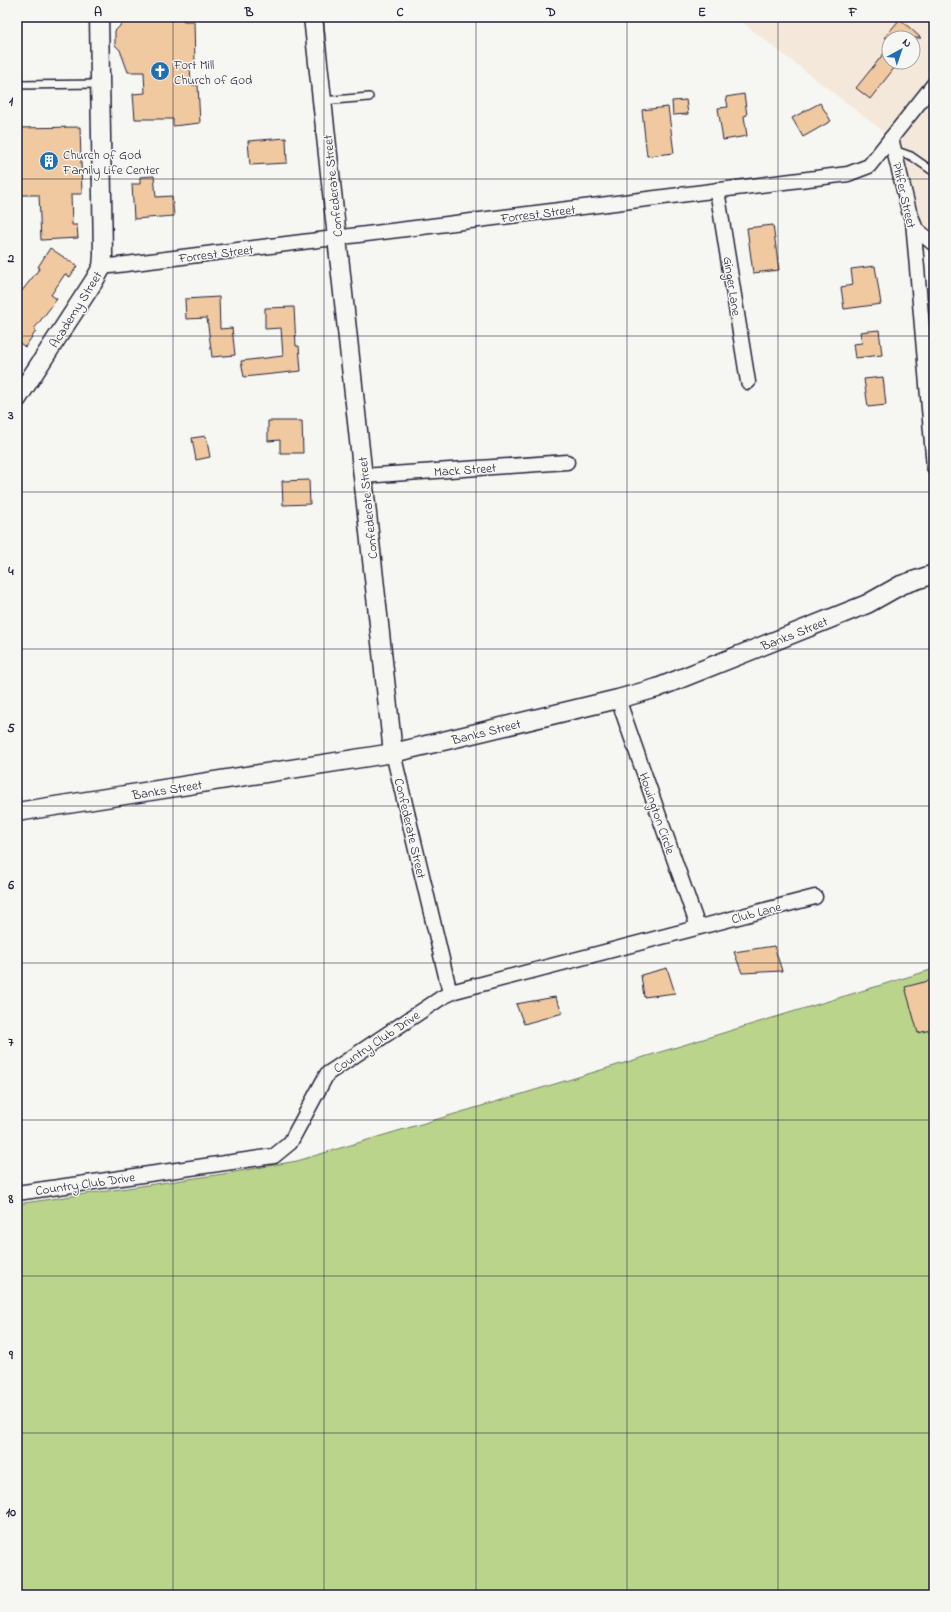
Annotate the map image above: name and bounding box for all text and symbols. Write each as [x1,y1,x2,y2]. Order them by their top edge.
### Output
text: A [94,3,102,22]
text: B [244,3,254,22]
text: C [396,3,404,22]
text: D [545,3,556,22]
text: E [698,3,706,22]
text: F [848,3,858,22]
north arrow [881,30,921,70]
text: N [899,35,915,52]
place label: Fort Mill Church of God [173,56,253,90]
church icon: Fort Mill Church of God [149,60,171,82]
text: 1 [9,92,14,111]
street label: Confederate Street [319,133,348,238]
place label: Church of God Family Life Center [62,146,160,181]
building icon: Church of God Family Life Center [38,150,60,172]
street label: Phifer Street [887,160,920,231]
street label: Forrest Street [499,200,577,229]
street label: Forrest Street [177,240,255,269]
text: 2 [7,249,15,268]
street label: Ginger Lane [716,255,746,318]
street label: Academy Street [45,267,109,352]
text: 3 [7,406,14,425]
street label: Confederate Street [354,455,383,560]
street label: Mack Street [433,459,498,482]
text: 4 [7,562,14,581]
street label: Banks Street [757,612,831,657]
street label: Banks Street [449,715,523,750]
text: 5 [7,719,15,738]
street label: Howington Circle [633,770,680,858]
street label: Banks Street [130,775,204,806]
street label: Confederate Street [389,776,430,881]
text: 6 [7,876,14,895]
street label: Club Lane [729,898,784,929]
street label: Country Club Drive [330,1006,425,1079]
text: 7 [8,1033,14,1052]
street label: Country Club Drive [34,1168,137,1202]
text: 8 [8,1190,14,1209]
text: 9 [8,1346,14,1365]
text: 10 [6,1503,16,1522]

